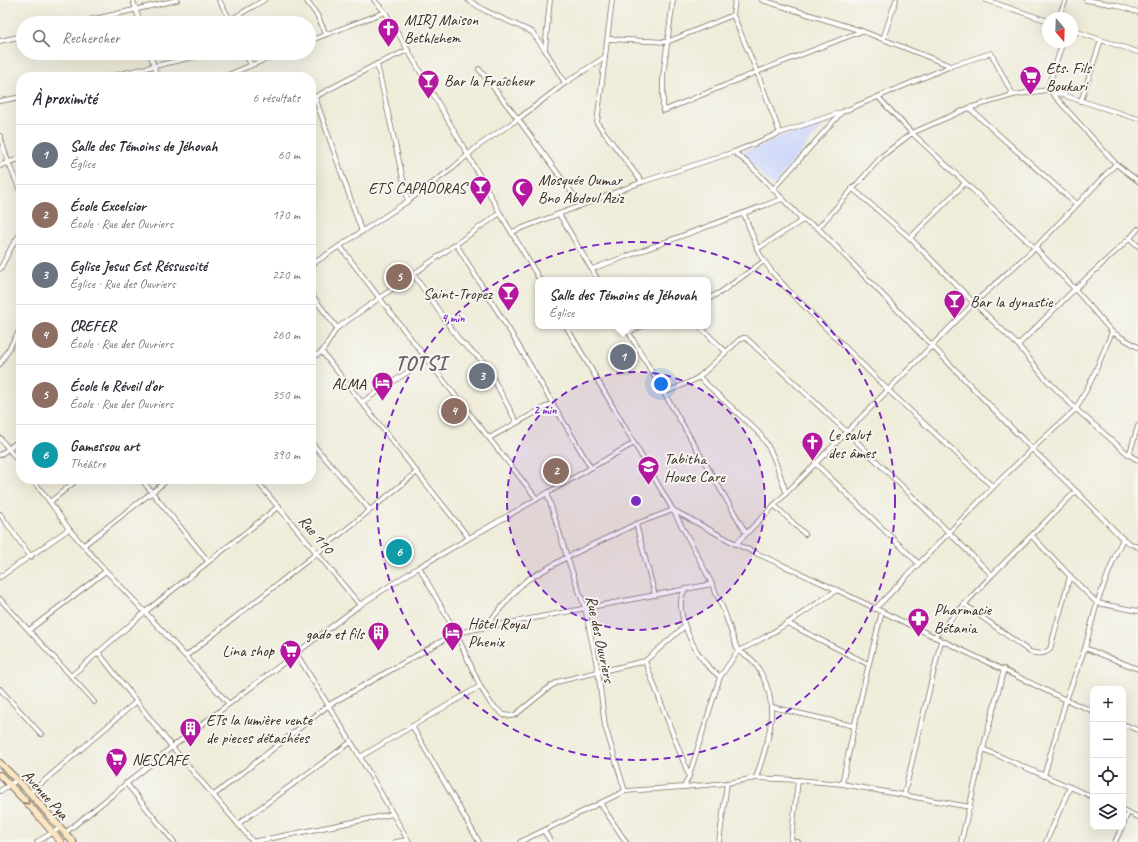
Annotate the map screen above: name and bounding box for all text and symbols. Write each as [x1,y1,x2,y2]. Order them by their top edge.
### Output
place label: MIRJ Maison Bethlehem [404,10,479,48]
north arrow [1042,12,1078,48]
church icon: MIRJ Maison Bethlehem [376,15,402,48]
search box [16,16,316,60]
icon: search [30,27,52,49]
text: Rechercher [62,29,120,48]
place label: Ets. Fils Boukari [1046,58,1092,96]
supermarket icon: Ets. Fils Boukari [1018,63,1044,96]
bar icon: Bar la Fraîcheur [415,67,441,100]
place label: Bar la Fraîcheur [444,71,536,91]
text: À proximité [32,88,97,109]
text: 6 résultats [252,90,300,106]
text: Salle des Témoins de Jéhovah [70,137,217,156]
text: 1 [42,147,48,163]
text: 60 m [278,147,300,163]
text: Église [70,156,95,172]
place label: Mosquée Oumar Bno Abdoul Aziz [538,170,625,208]
bar icon: ETS CAPADORAS [468,174,494,207]
mosque icon: Mosquée Oumar Bno Abdoul Aziz [509,175,535,208]
place label: ETS CAPADORAS [368,178,469,198]
text: École Excelsior [70,197,146,216]
text: 2 [42,207,48,223]
text: 170 m [272,207,300,223]
text: École · Rue des Ouvriers [70,216,173,232]
text: Eglise Jesus Est Réssuscité [70,257,207,276]
pin: 5 [386,262,412,292]
text: 3 [42,267,48,283]
text: 220 m [272,267,300,283]
text: Église · Rue des Ouvriers [70,276,175,292]
popup [535,277,711,329]
bar icon: Saint-Tropez [495,280,521,313]
place label: Saint-Tropez [423,284,493,304]
text: Salle des Témoins de Jéhovah [549,286,697,305]
bar icon: Bar la dynastie [942,288,968,321]
place label: Bar la dynastie [970,292,1054,312]
text: Église [549,305,574,321]
text: 4 min [442,310,465,326]
text: CREFER [70,317,116,336]
text: 4 [42,327,48,343]
text: 260 m [272,327,300,343]
text: École · Rue des Ouvriers [70,336,173,352]
pin: 1 [610,342,636,372]
district label: TOTSI [395,351,451,376]
pin: 3 [469,361,495,391]
hotel icon: ALMA [369,370,395,403]
place label: ALMA [332,374,367,394]
your location [651,374,671,394]
text: École le Réveil d'or [70,377,163,396]
text: 5 [42,387,48,403]
text: 350 m [272,387,300,403]
text: École · Rue des Ouvriers [70,396,173,412]
pin: 4 [441,396,467,426]
text: 2 min [534,402,557,418]
place label: Le salut des âmes [828,425,877,463]
church icon: Le salut des âmes [800,430,826,463]
text: Gamessou art [70,437,139,456]
text: 6 [42,447,48,463]
text: 390 m [272,447,300,463]
place label: Tabitha House Care [664,449,727,487]
school or university icon: Tabitha House Care [636,454,662,487]
text: Théâtre [70,456,105,472]
pin: 2 [543,456,569,486]
centre of rings [629,494,643,508]
street label: Rue 110 [294,511,339,560]
pin: 6 [386,537,412,567]
street label: Rue des Ouvriers [581,594,619,686]
place label: Pharmacie Bétania [934,600,993,638]
pharmacy icon: Pharmacie Bétania [906,605,932,638]
place label: Hôtel Royal Phenix [468,614,532,652]
hotel icon: Hôtel Royal Phenix [440,619,466,652]
building icon: gado et fils [366,620,392,653]
place label: gado et fils [306,624,366,644]
supermarket icon: Lina shop [277,637,303,670]
place label: Lina shop [222,641,275,661]
map controls [1090,686,1126,830]
button: + [1090,686,1126,722]
place label: ETs la lumière vente de pieces détachées [206,710,314,748]
building icon: ETs la lumière vente de pieces détachées [177,715,203,748]
button: − [1090,722,1126,758]
supermarket icon: NESCAFE [103,746,129,779]
place label: NESCAFE [132,750,191,770]
button: locate [1090,758,1126,794]
street label: Avenue Pya [18,765,74,825]
button: layers [1090,794,1126,830]
one-way arrow [23,798,30,805]

